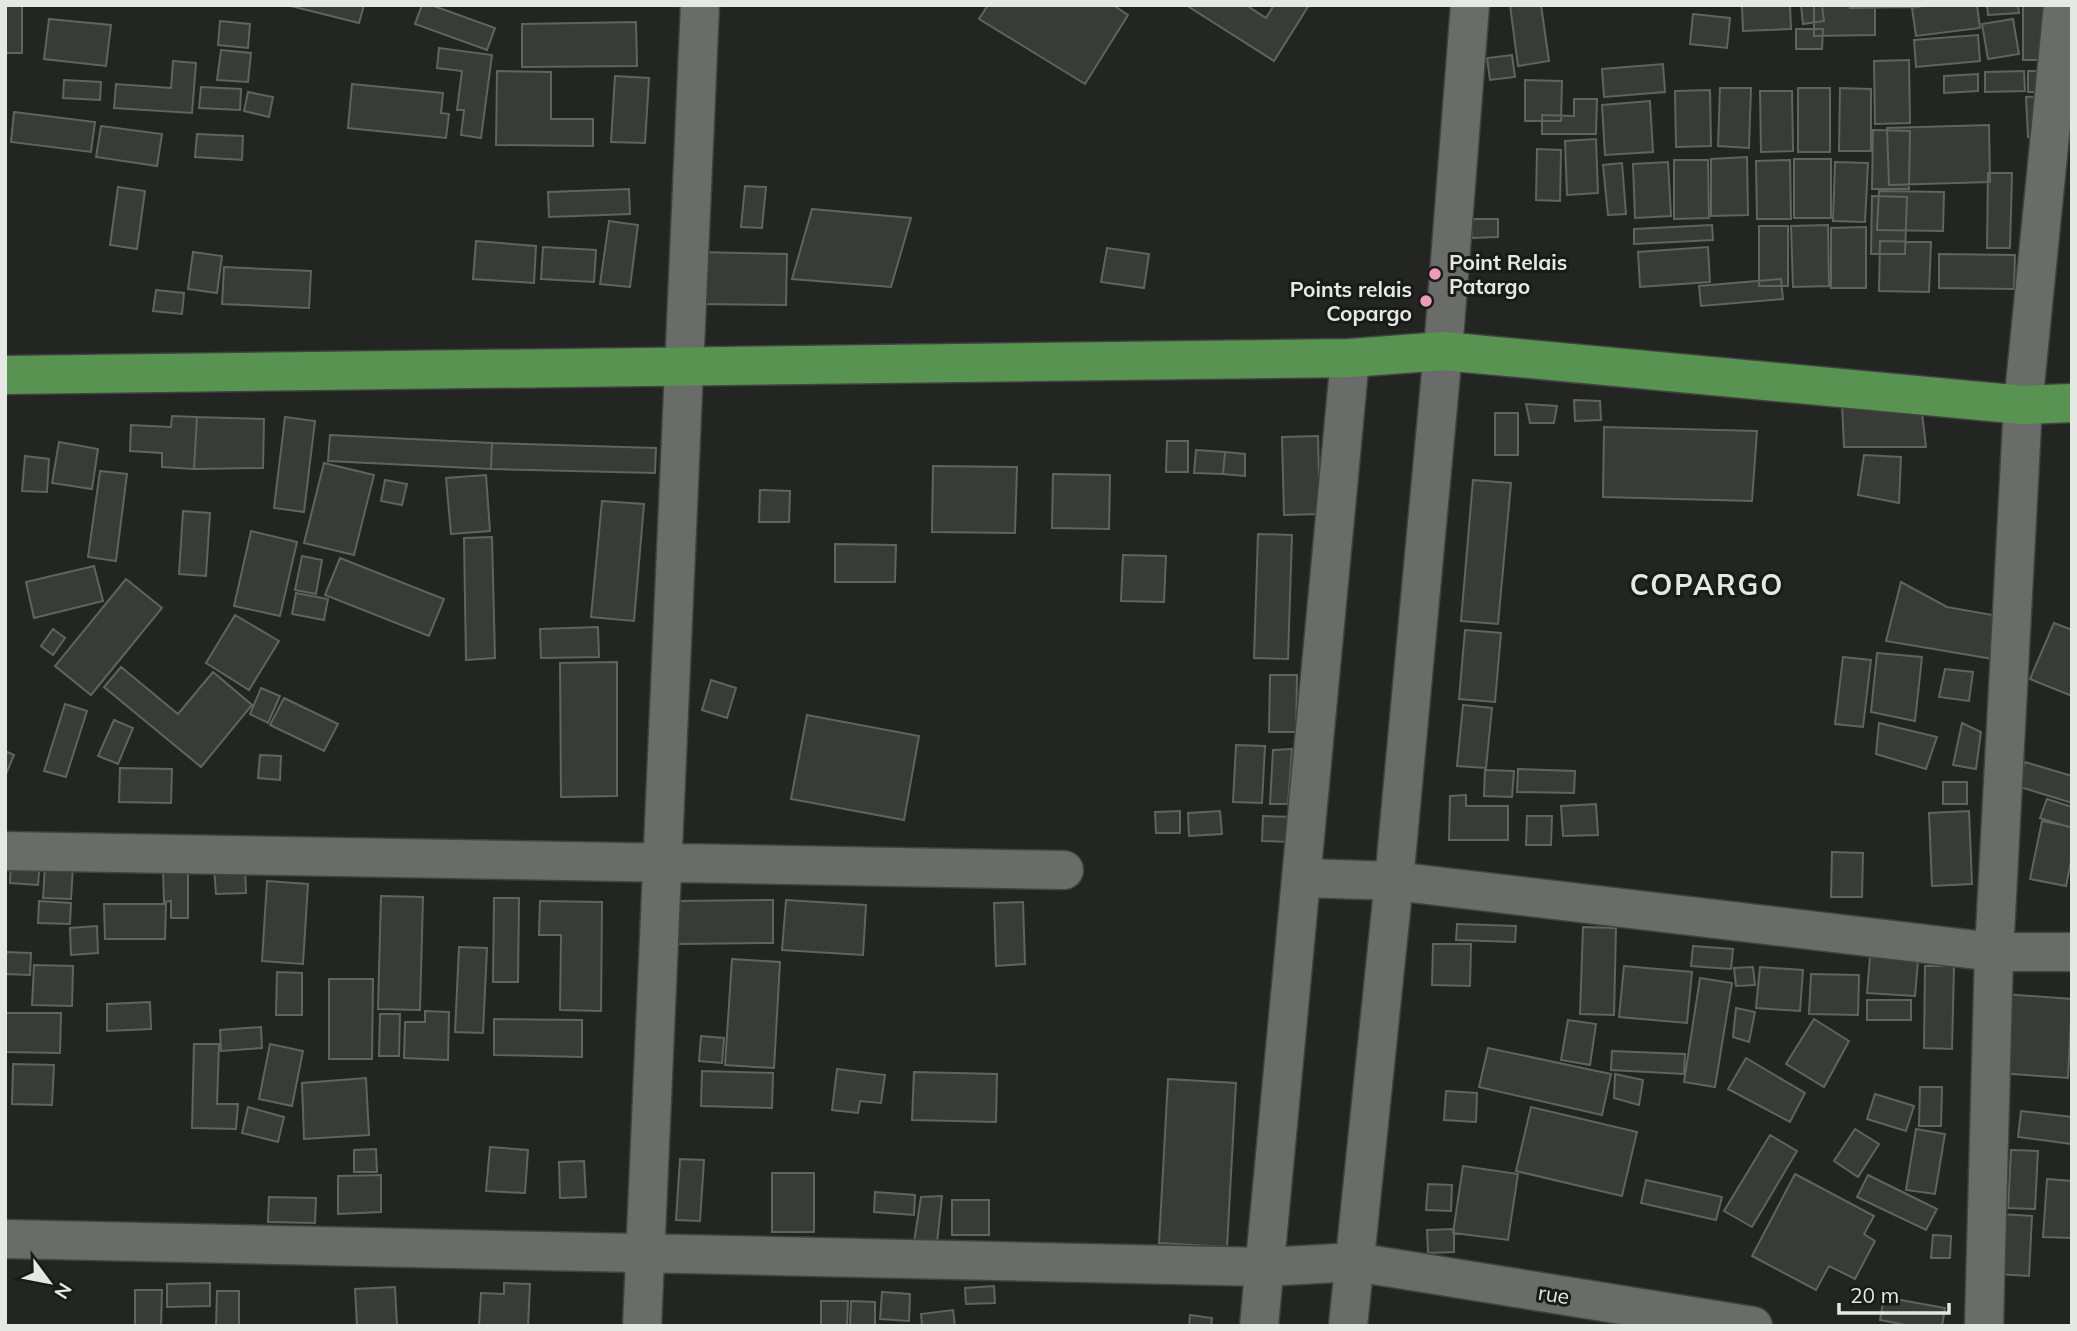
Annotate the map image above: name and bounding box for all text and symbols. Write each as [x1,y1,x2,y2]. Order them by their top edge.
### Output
place label: Point Relais Patargo [1449,249,1567,299]
marker: Point Relais Patargo [1427,266,1443,282]
place label: Points relais Copargo [1290,276,1412,326]
marker: Points relais Copargo [1418,293,1434,309]
district label: COPARGO [1630,567,1784,602]
north arrow [14,1247,84,1317]
scale bar [1839,1272,1949,1316]
text: N [49,1279,77,1303]
street label: rue [1537,1279,1571,1309]
text: 20 m [1850,1282,1899,1308]

